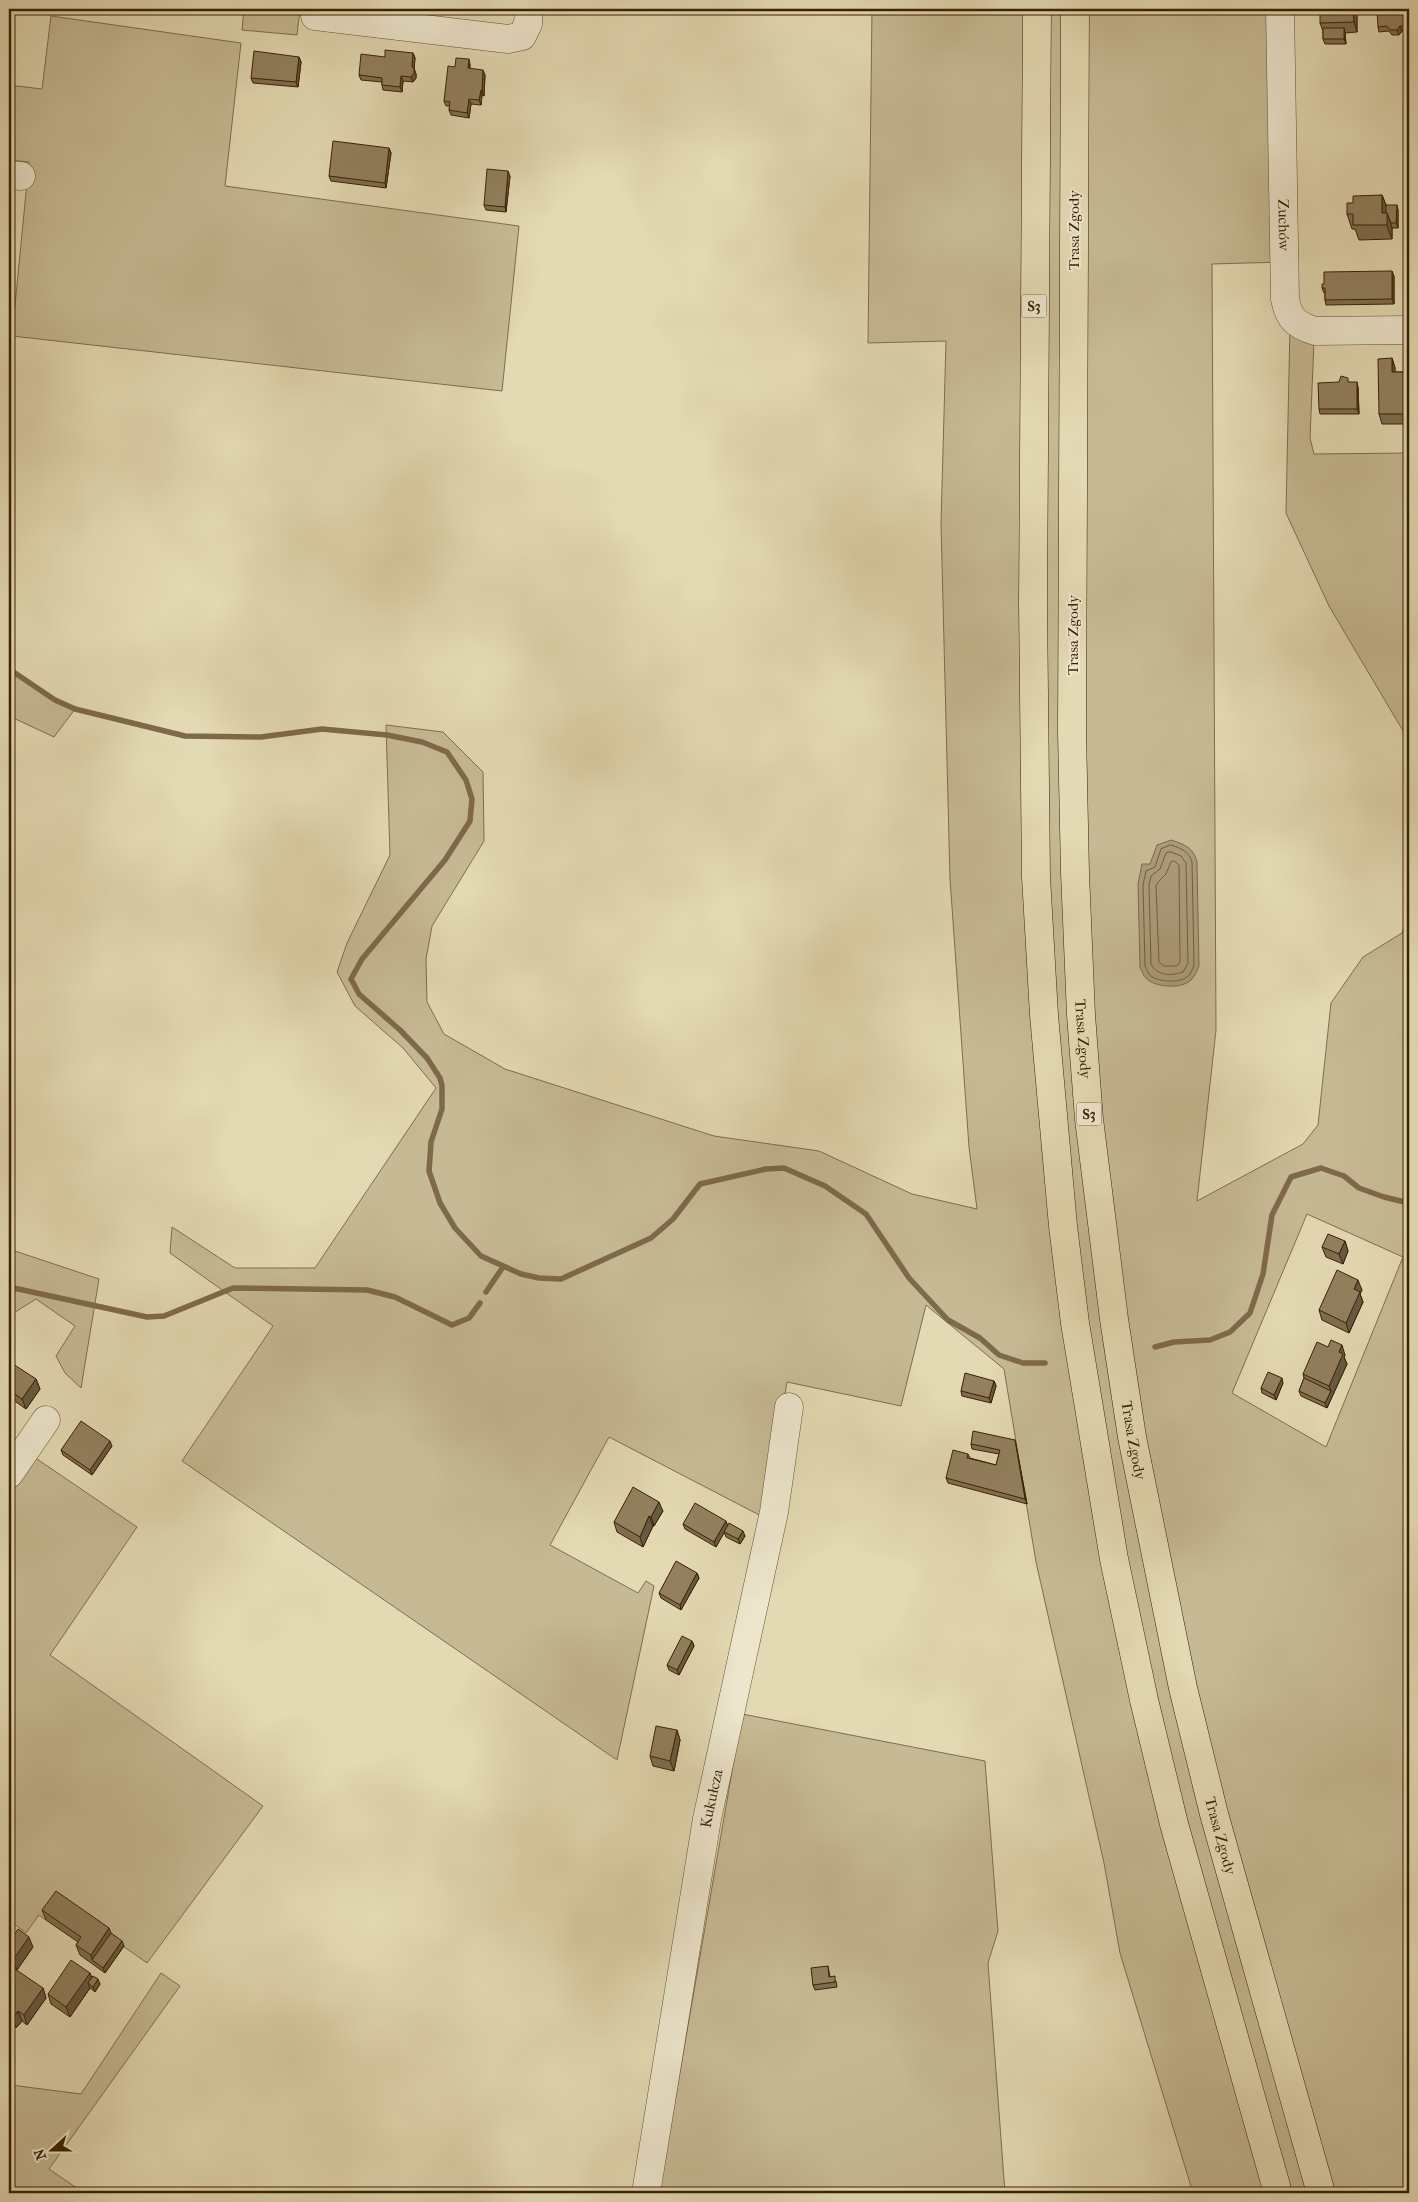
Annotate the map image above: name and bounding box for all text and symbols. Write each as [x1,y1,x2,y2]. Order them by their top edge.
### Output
street label: Trasa Zgody [1065,189,1083,270]
street label: Zuchów [1274,199,1293,252]
road number: S3 [1022,294,1046,318]
street label: Trasa Zgody [1064,594,1082,675]
street label: Trasa Zgody [1071,999,1095,1080]
road number: S3 [1076,1102,1102,1126]
street label: Trasa Zgody [1118,1400,1150,1482]
street label: Kukułcza [697,1766,727,1829]
street label: Trasa Zgody [1201,1795,1240,1878]
north arrow [28,2124,78,2174]
text: N [30,2146,50,2162]

